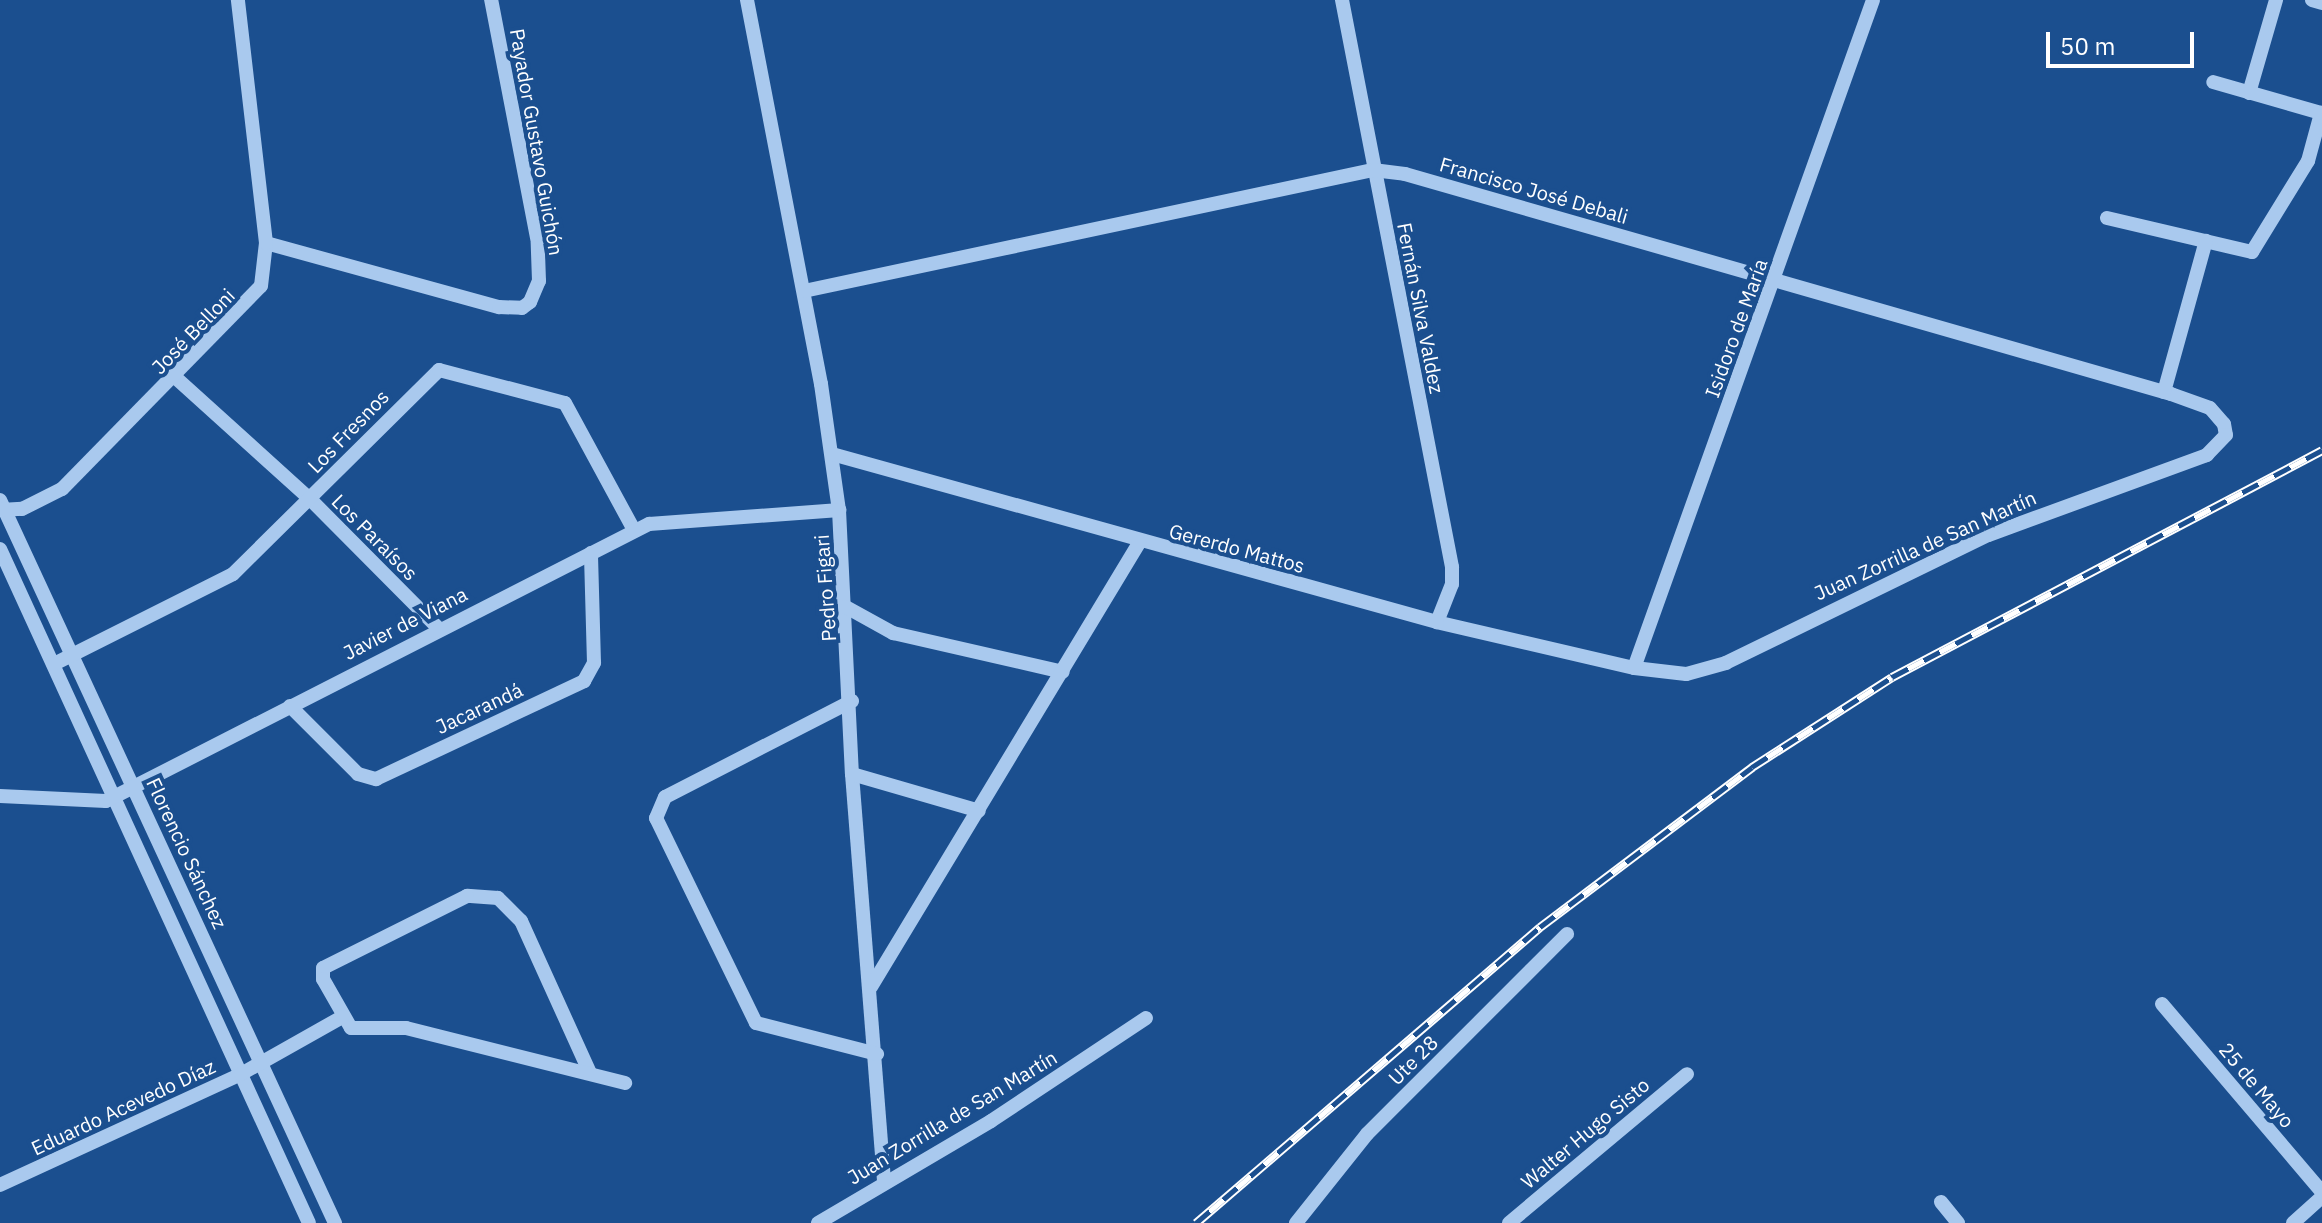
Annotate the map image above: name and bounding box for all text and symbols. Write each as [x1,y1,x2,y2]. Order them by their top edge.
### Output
scale bar [2050,16,2198,66]
street label: Payador Gustavo Guichón [505,27,569,257]
text: 50 m [2060,30,2115,62]
street label: Francisco José Debali [1437,152,1631,228]
street label: Fernán Silva Valdez [1393,221,1449,395]
street label: Isidoro de María [1700,255,1772,401]
street label: José Belloni [146,283,240,379]
street label: Los Fresnos [302,384,394,478]
street label: Juan Zorrilla de San Martín [1810,485,2040,605]
street label: Los Paraísos [327,489,423,585]
street label: Gererdo Mattos [1167,518,1307,578]
street label: Pedro Figari [809,534,841,642]
street label: Javier de Viana [339,581,471,665]
street label: Jacarandá [432,677,526,739]
street label: Florencio Sánchez [142,774,232,932]
street label: Ute 28 [1383,1030,1443,1090]
street label: 25 de Mayo [2214,1037,2300,1133]
street label: Juan Zorrilla de San Martín [843,1045,1061,1189]
street label: Eduardo Acevedo Díaz [27,1054,219,1160]
street label: Walter Hugo Sisto [1516,1072,1654,1194]

